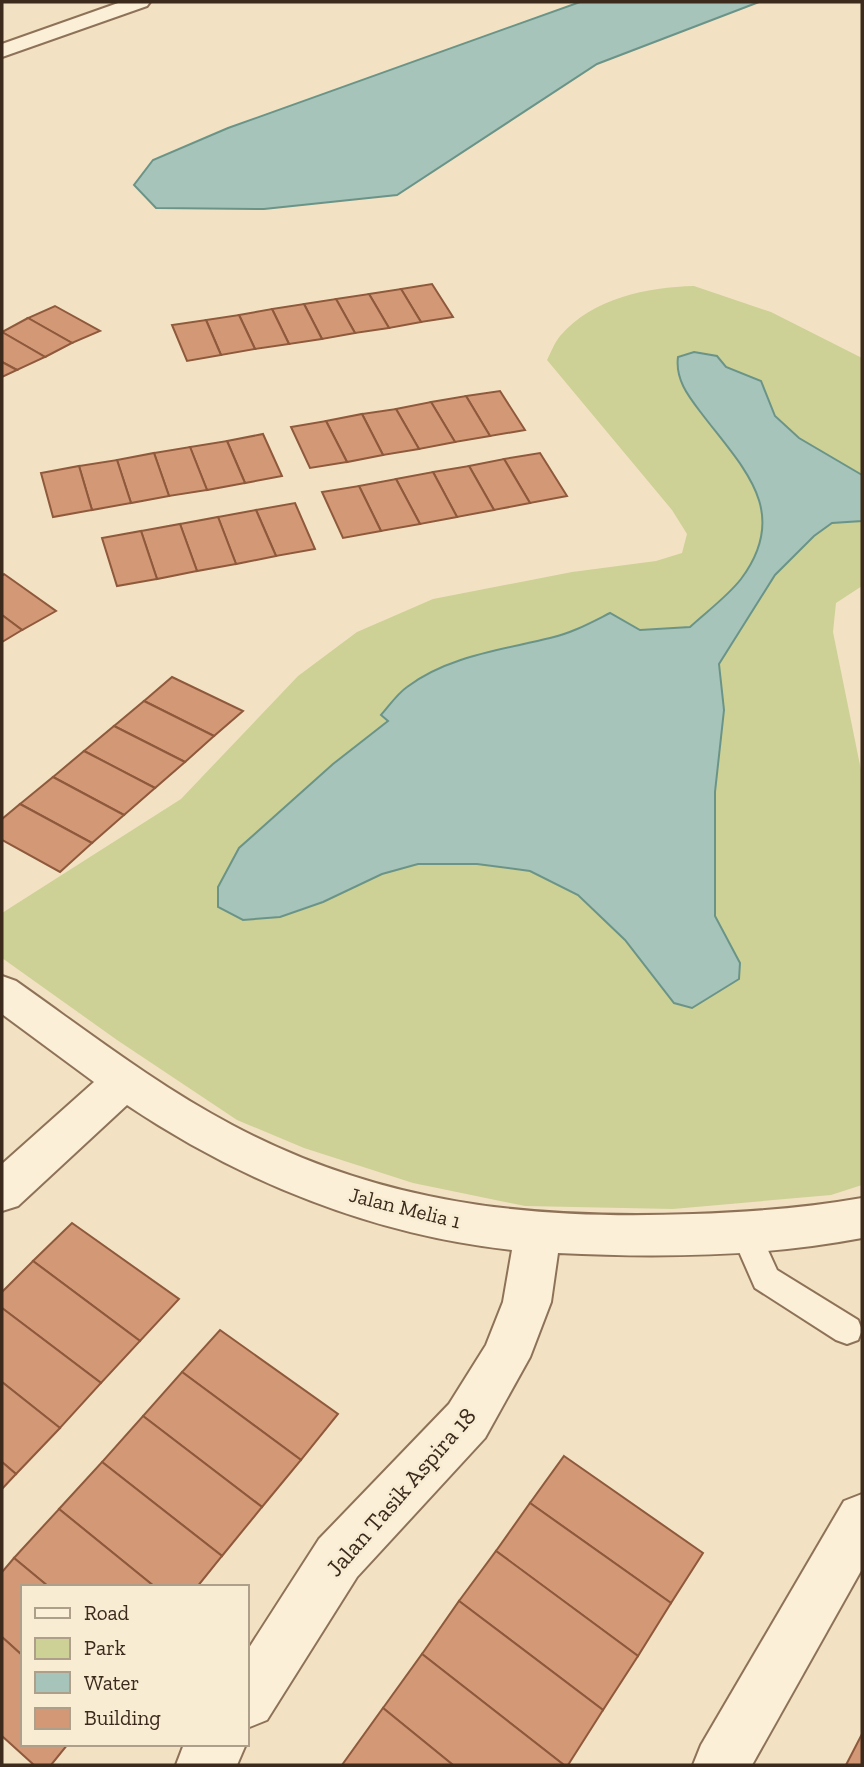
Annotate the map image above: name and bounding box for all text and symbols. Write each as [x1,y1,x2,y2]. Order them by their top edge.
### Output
street label: Jalan Melia 1 [347,1182,463,1233]
street label: Jalan Tasik Aspira 18 [319,1401,482,1582]
legend [21,1585,248,1746]
text: Road [84,1600,130,1625]
text: Park [84,1635,126,1660]
text: Water [84,1670,139,1695]
text: Building [84,1705,161,1730]

